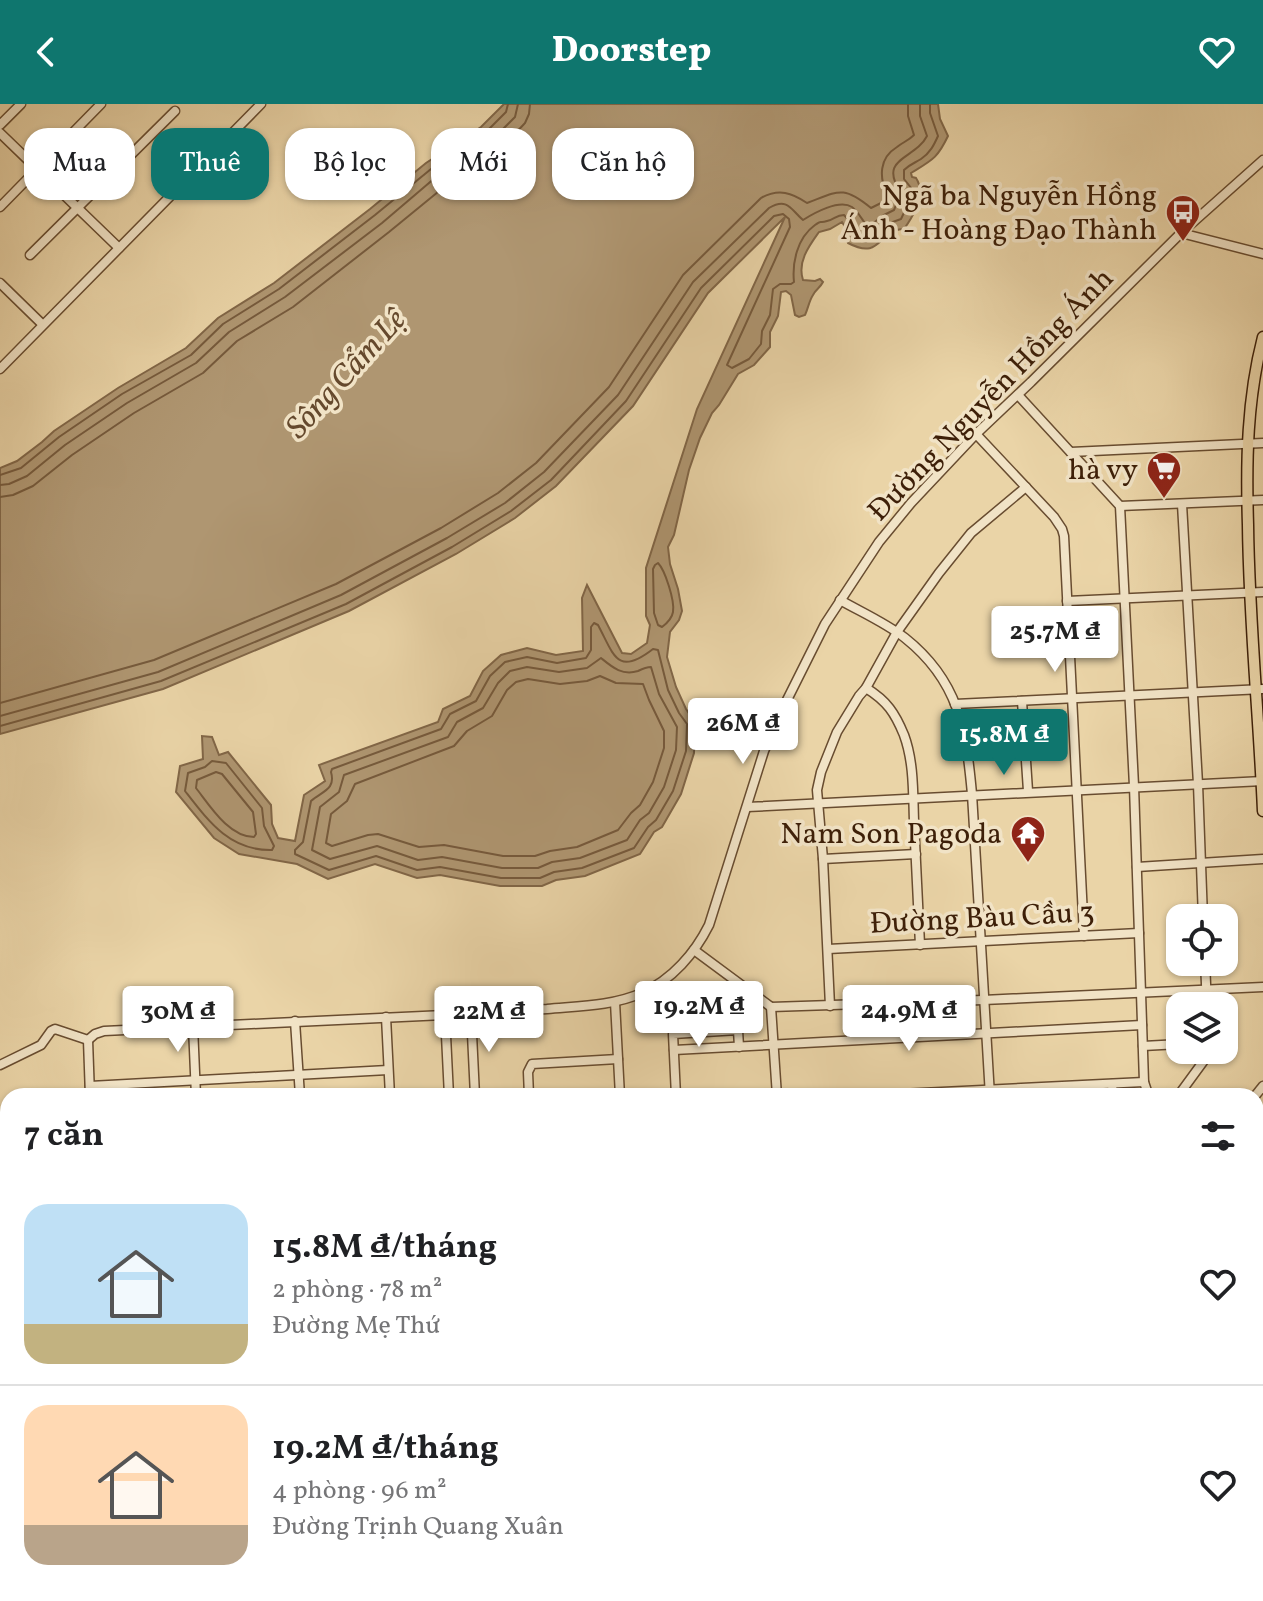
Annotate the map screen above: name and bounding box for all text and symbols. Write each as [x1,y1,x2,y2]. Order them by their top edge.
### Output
text: Doorstep [552,27,711,77]
icon: back [24,30,68,74]
icon: heart [1195,30,1239,74]
chip: Mua [24,128,135,200]
chip: Thuê [151,128,269,200]
chip: Bộ lọc [285,128,415,200]
chip: Mới [431,128,536,200]
chip: Căn hộ [552,128,694,200]
place label: Ngã ba Nguyễn Hồng Ánh - Hoàng Đạo Thành [841,176,1157,252]
bus stop icon: Ngã ba Nguyễn Hồng Ánh - Hoàng Đạo Thành [1164,193,1202,243]
street label: Đường Nguyễn Hồng Ánh [859,259,1124,532]
water label: Sông Cẩm Lệ [277,299,419,449]
place label: hà vy [1068,450,1138,492]
supermarket icon: hà vy [1145,450,1183,500]
pin: 25.7M ₫ [981,606,1129,674]
text: 25.7M ₫ [1009,614,1101,650]
pin: 26M ₫ [687,698,799,766]
text: 26M ₫ [706,706,780,742]
pin: 15.8M ₫ [930,709,1078,777]
text: 15.8M ₫ [959,717,1049,753]
place label: Nam Son Pagoda [780,814,1002,856]
temple icon: Nam Son Pagoda [1009,814,1047,864]
street label: Đường Bàu Cầu 3 [869,892,1096,946]
map controls [1166,904,1238,1064]
button: locate [1166,904,1238,976]
pin: 19.2M ₫ [625,981,773,1049]
pin: 24.9M ₫ [835,985,983,1053]
pin: 30M ₫ [122,986,234,1054]
pin: 22M ₫ [433,986,545,1054]
text: 19.2M ₫ [653,989,745,1025]
button: layers [1166,992,1238,1064]
text: 24.9M ₫ [861,993,957,1029]
text: 30M ₫ [140,994,216,1030]
text: 22M ₫ [452,994,526,1030]
text: 7 căn [24,1113,104,1160]
icon: filters [1196,1114,1240,1158]
text: 15.8M ₫/tháng [272,1225,497,1272]
icon: home [88,1236,184,1332]
icon: heart [1196,1262,1240,1306]
text: 2 phòng · 78 m² [272,1272,442,1308]
text: Đường Mẹ Thứ [272,1308,441,1344]
text: 19.2M ₫/tháng [272,1426,499,1473]
icon: home [88,1437,184,1533]
icon: heart [1196,1463,1240,1507]
text: 4 phòng · 96 m² [272,1473,447,1509]
text: Đường Trịnh Quang Xuân [272,1509,564,1545]

